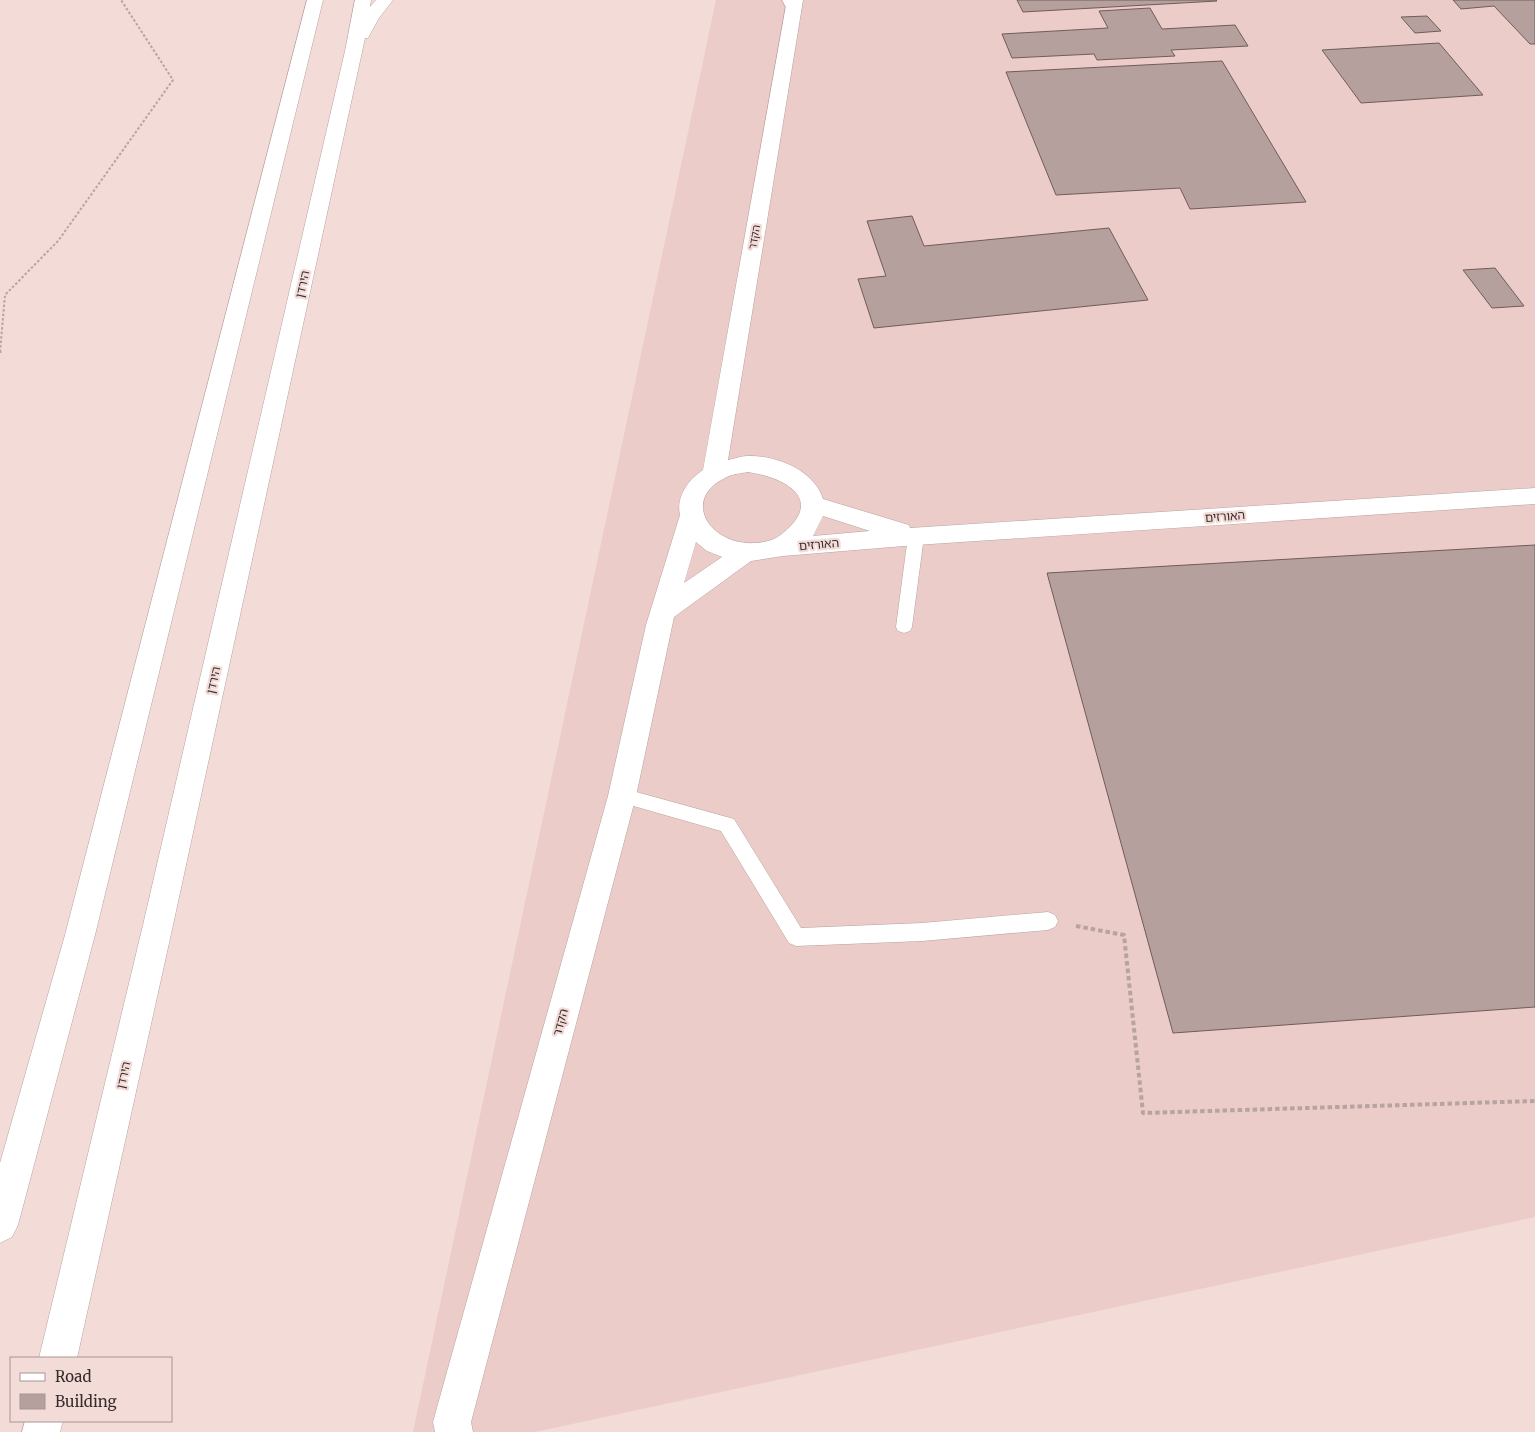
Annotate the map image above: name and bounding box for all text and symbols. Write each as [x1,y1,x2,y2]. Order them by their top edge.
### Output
street label: הקדר [745,223,763,251]
street label: הירדן [292,269,312,299]
street label: האורזים [1204,507,1246,525]
street label: האורזים [798,535,840,553]
street label: הירדן [203,665,223,695]
street label: הקדר [549,1007,571,1037]
street label: הירדן [113,1060,133,1090]
legend [10,1357,172,1422]
text: Road [55,1367,91,1386]
text: Building [55,1392,117,1411]

